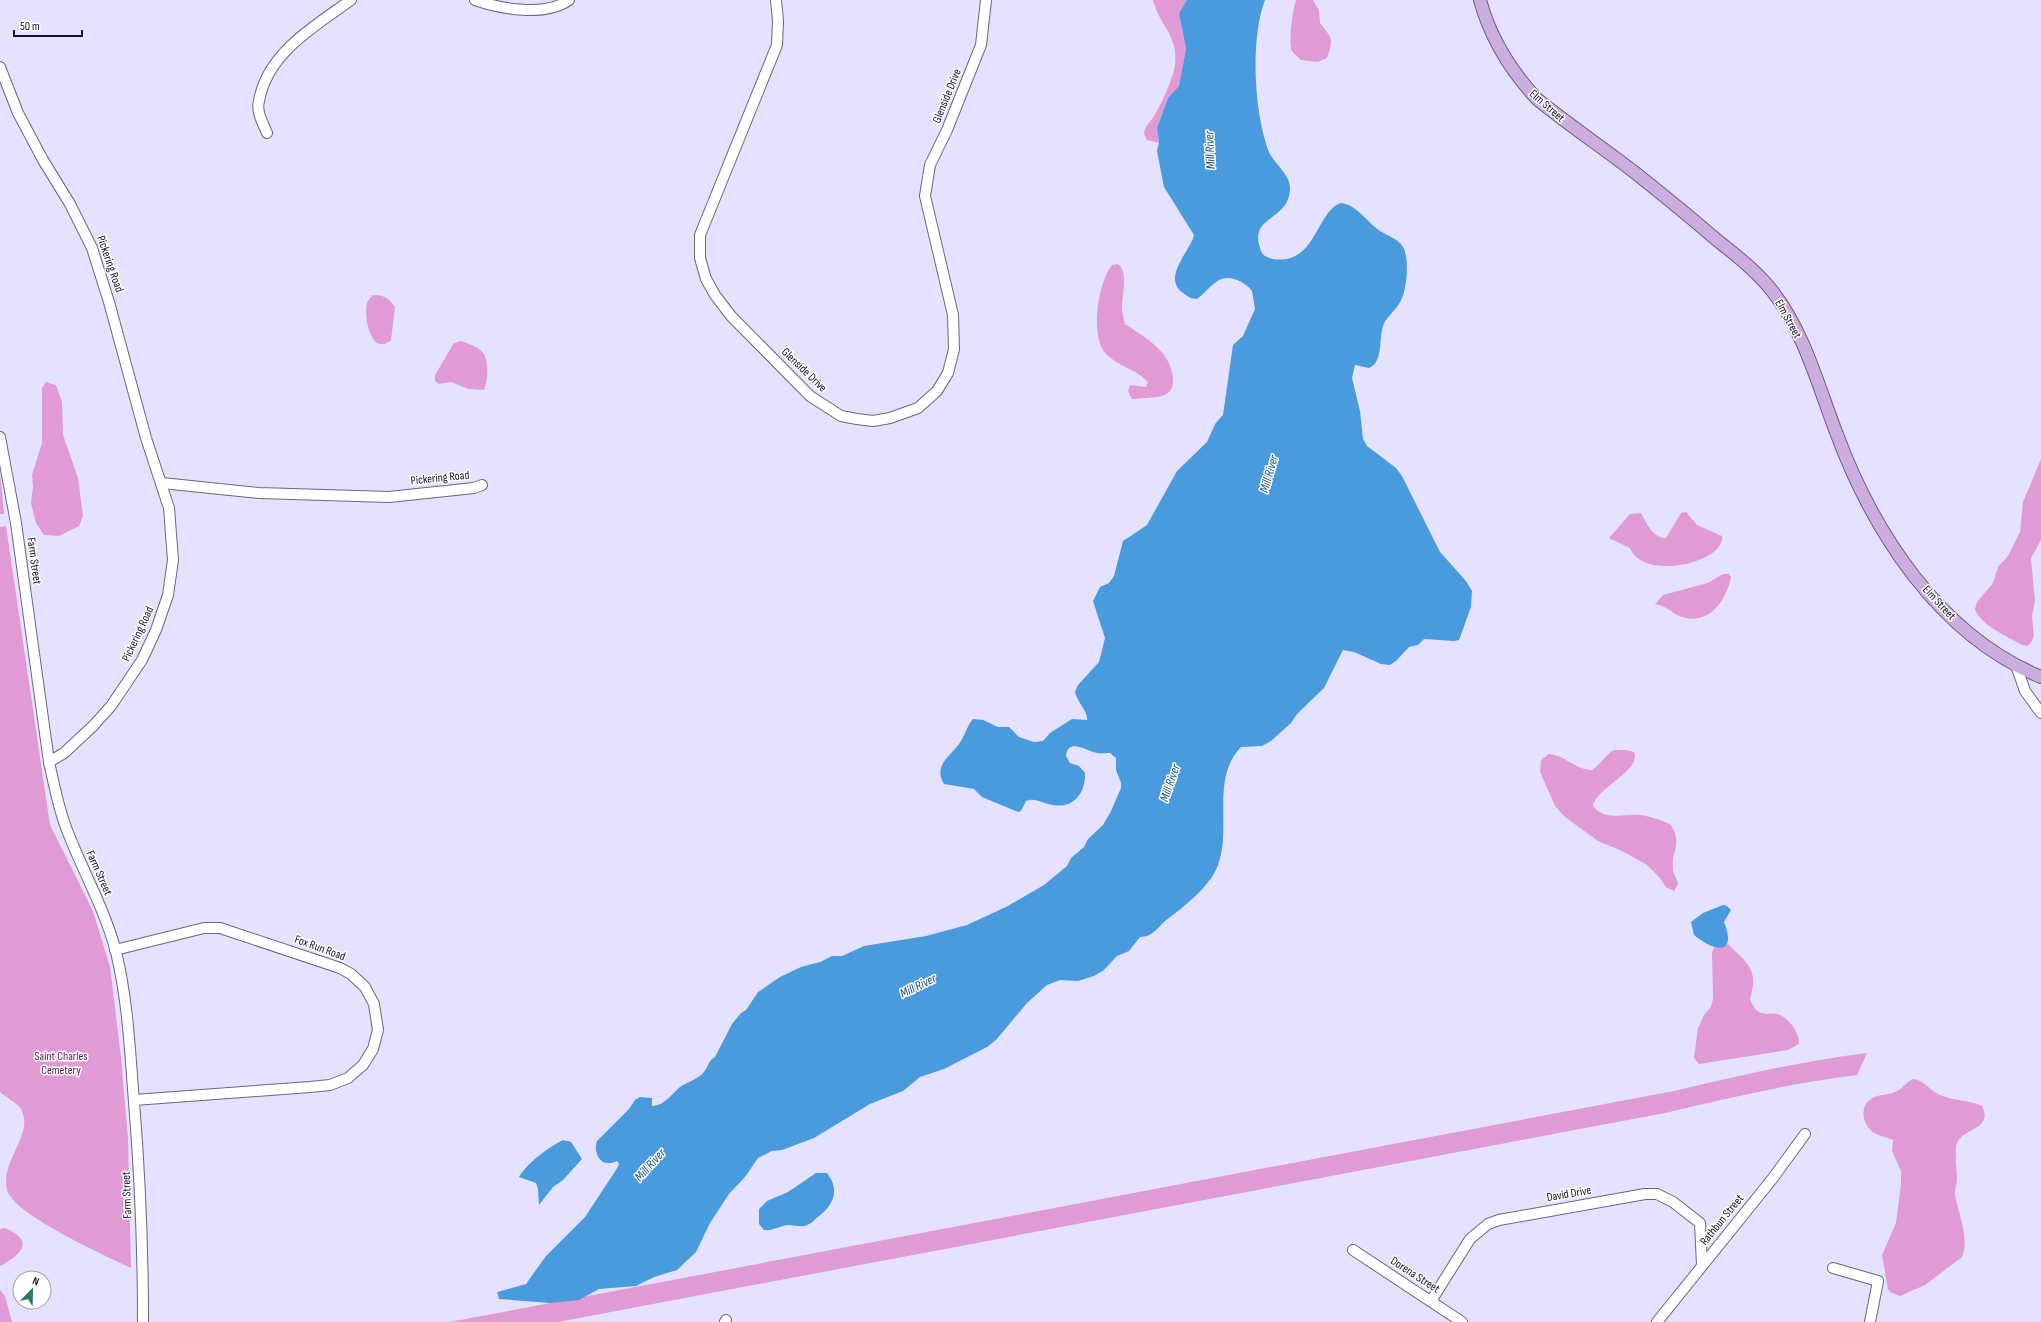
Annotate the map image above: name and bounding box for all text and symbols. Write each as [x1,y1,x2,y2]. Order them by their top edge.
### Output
scale bar [14,12,82,38]
text: 50 m [20,19,40,34]
street label: Glenside Drive [929,66,965,125]
street label: Elm Street [1526,87,1568,126]
water label: Mill River [1201,129,1219,170]
street label: Pickering Road [93,234,127,294]
street label: Elm Street [1771,297,1805,341]
street label: Glenside Drive [778,345,830,395]
water label: Mill River [1256,452,1282,495]
street label: Pickering Road [410,467,470,489]
street label: Farm Street [23,537,45,586]
street label: Elm Street [1919,582,1959,624]
street label: Pickering Road [119,604,157,664]
water label: Mill River [1156,761,1184,804]
street label: Farm Street [83,848,116,898]
street label: Fox Run Road [292,932,348,964]
water label: Mill River [897,970,940,1002]
park label: Saint Charles Cemetery [34,1049,88,1078]
water label: Mill River [631,1144,670,1185]
street label: Farm Street [119,1171,135,1219]
street label: David Drive [1545,1183,1593,1205]
street label: Rathbun Street [1697,1191,1747,1248]
street label: Dorena Street [1387,1253,1443,1297]
north arrow [12,1270,52,1310]
text: N [30,1274,41,1288]

